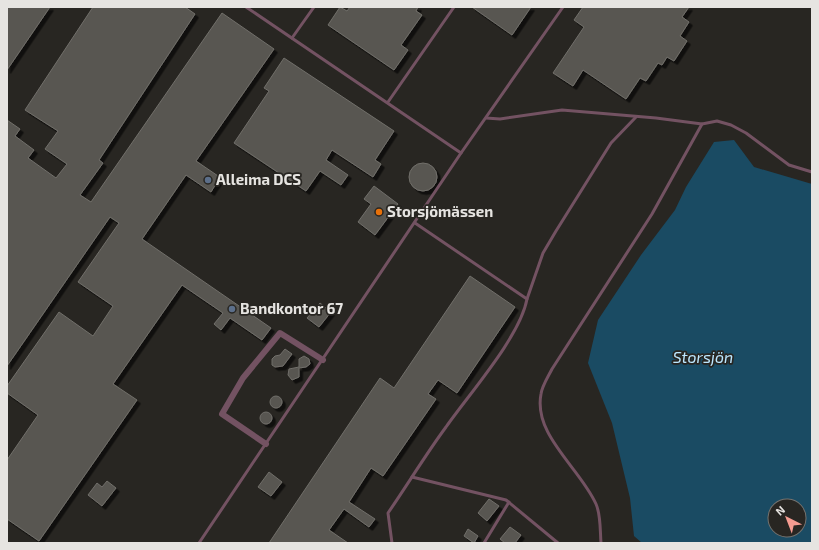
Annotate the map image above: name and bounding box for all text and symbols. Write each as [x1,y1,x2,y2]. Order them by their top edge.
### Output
place label: Alleima DCS [216,170,301,188]
marker: Alleima DCS [203,175,213,185]
place label: Storsjömässen [387,202,493,220]
marker: Storsjömässen [374,207,384,217]
place label: Bandkontor 67 [240,299,343,317]
marker: Bandkontor 67 [227,304,237,314]
water label: Storsjön [673,347,733,367]
north arrow [767,498,807,538]
text: N [773,503,787,518]

